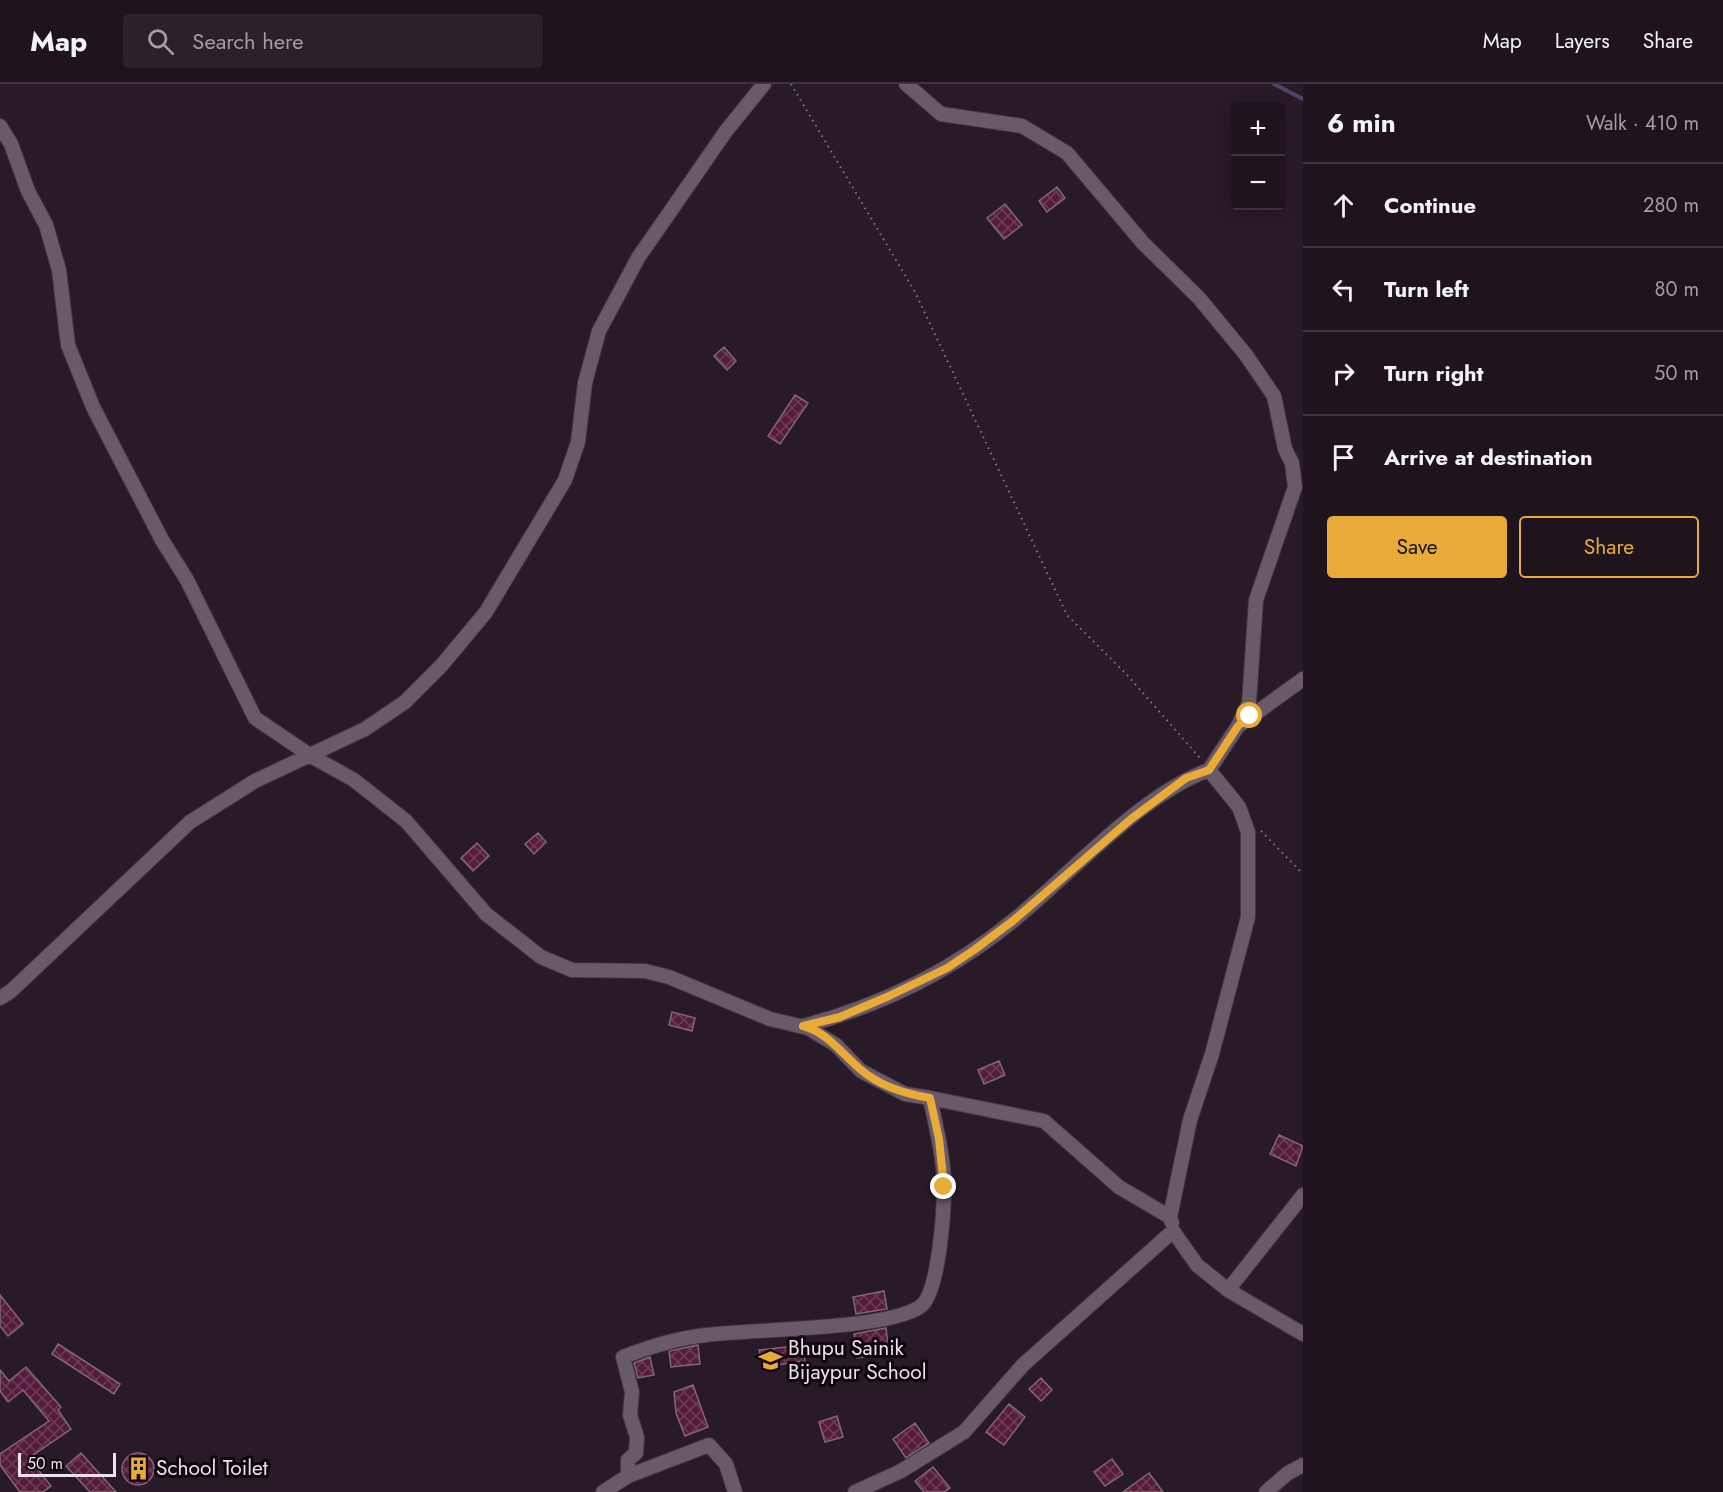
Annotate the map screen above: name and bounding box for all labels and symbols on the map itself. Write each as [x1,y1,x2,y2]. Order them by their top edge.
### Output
route start [1236,702,1262,728]
route end [930,1173,956,1199]
place label: Bhupu Sainik Bijaypur School [788,1333,927,1387]
school or university icon: Bhupu Sainik Bijaypur School [757,1347,783,1373]
scale bar [18,1450,116,1478]
place label: School Toilet [156,1453,268,1483]
building icon: School Toilet [125,1455,151,1481]

